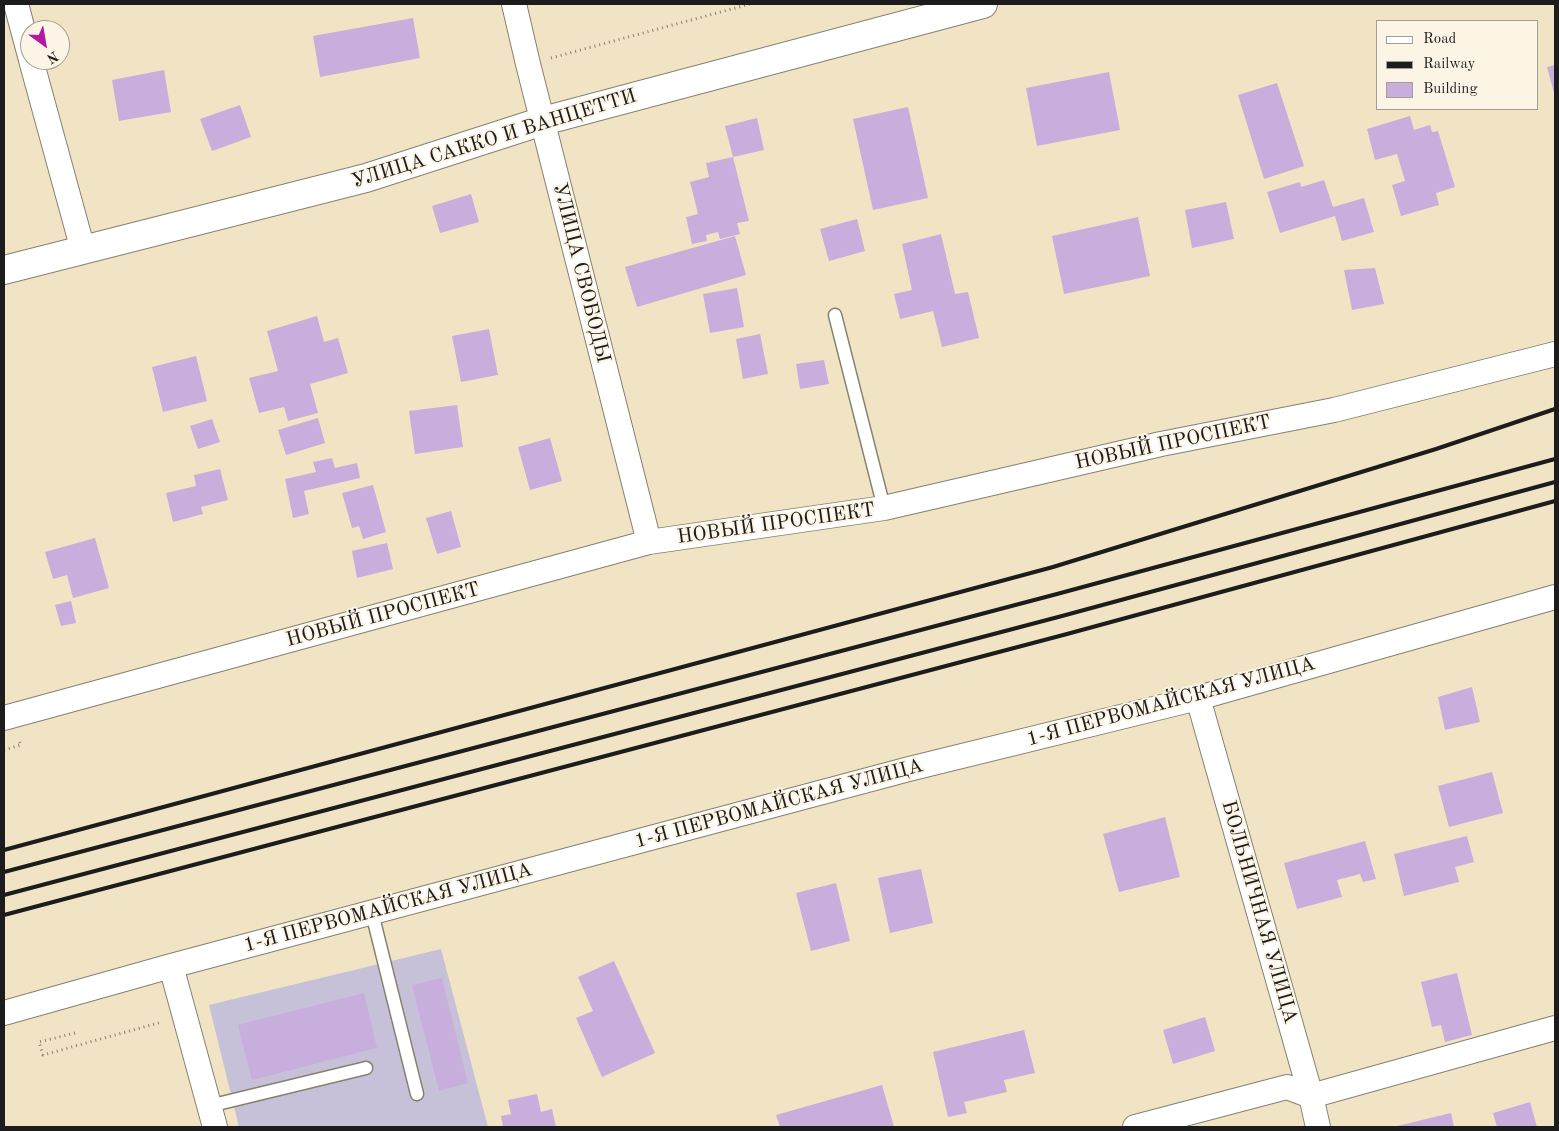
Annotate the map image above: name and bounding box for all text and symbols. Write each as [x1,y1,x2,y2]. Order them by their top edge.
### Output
north arrow [20,20,70,70]
legend [1376,20,1539,110]
text: Road [1423,32,1456,47]
text: N [44,48,61,66]
text: Railway [1423,57,1476,72]
text: Building [1423,82,1478,97]
street label: УЛИЦА САККО И ВАНЦЕТТИ [349,84,639,194]
street label: УЛИЦА СВОБОДЫ [547,181,615,365]
street label: НОВЫЙ ПРОСПЕКТ [1073,411,1273,475]
street label: НОВЫЙ ПРОСПЕКТ [676,498,876,550]
street label: НОВЫЙ ПРОСПЕКТ [283,578,483,652]
street label: 1-Я ПЕРВОМАЙСКАЯ УЛИЦА [1024,652,1318,752]
street label: 1-Я ПЕРВОМАЙСКАЯ УЛИЦА [632,754,926,854]
street label: БОЛЬНИЧНАЯ УЛИЦА [1216,798,1302,1026]
street label: 1-Я ПЕРВОМАЙСКАЯ УЛИЦА [241,858,535,958]

